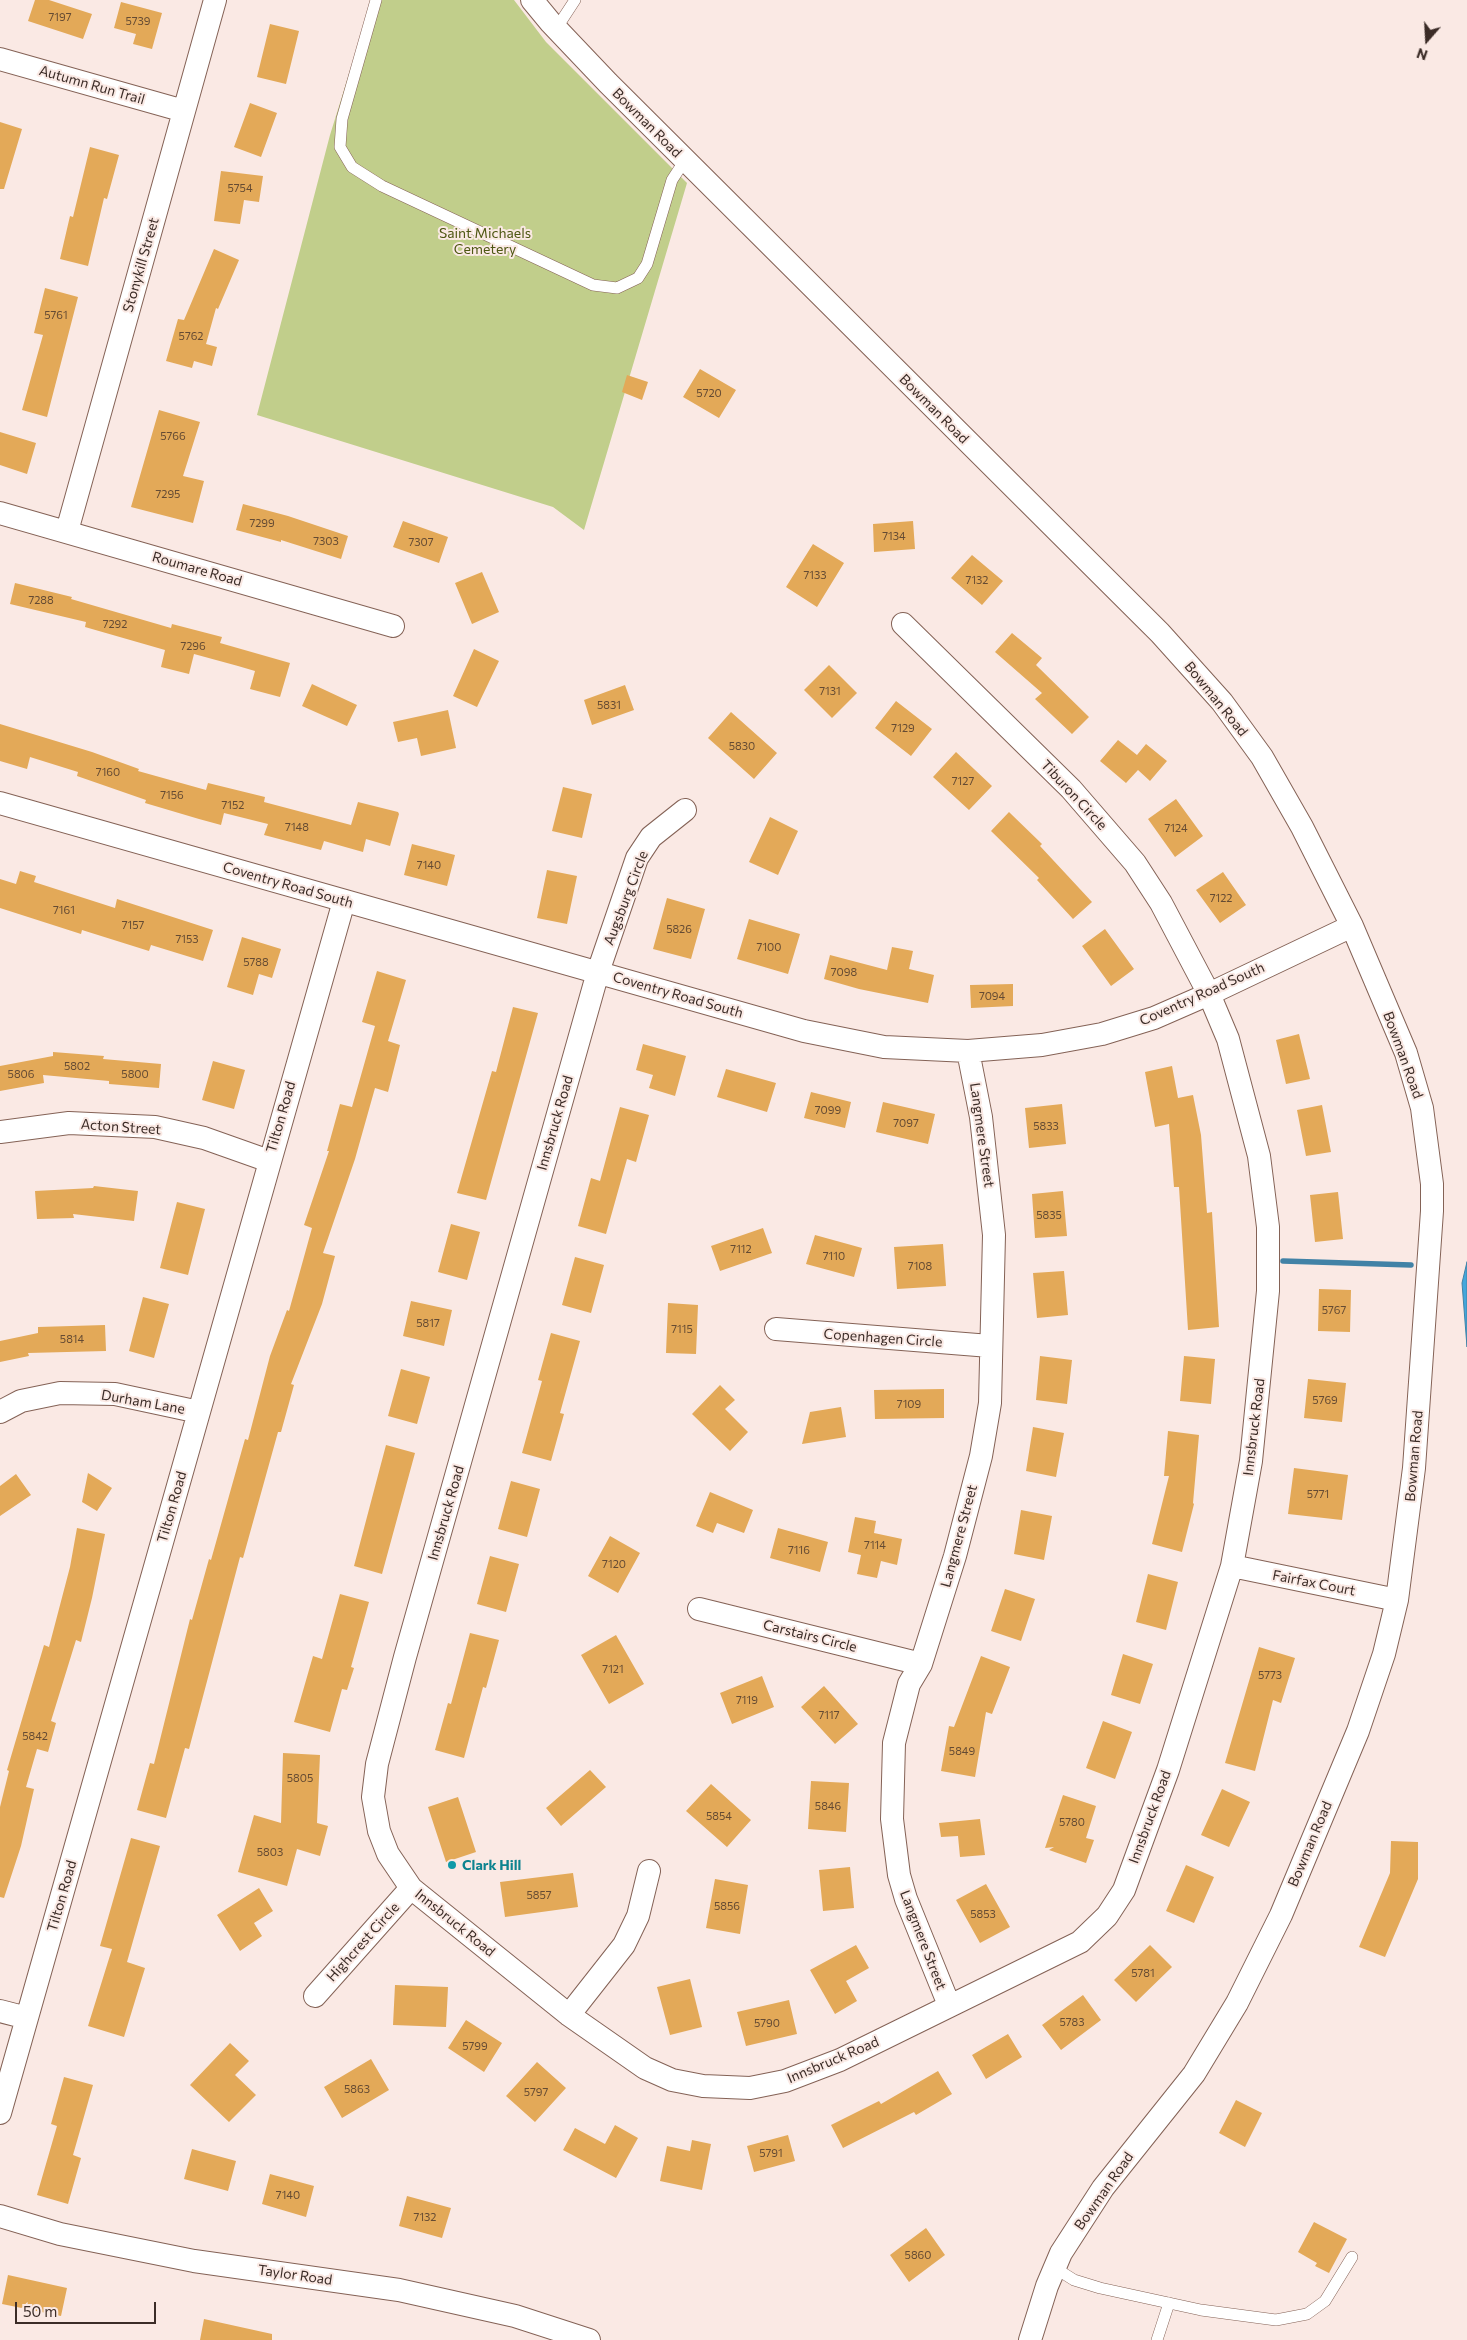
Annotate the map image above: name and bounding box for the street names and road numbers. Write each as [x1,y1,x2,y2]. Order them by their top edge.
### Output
street label: Autumn Run Trail [37,62,147,108]
street label: Bowman Road [609,85,685,161]
street label: Stonykill Street [119,216,163,314]
street label: Bowman Road [896,371,972,447]
street label: Roumare Road [150,548,244,590]
street label: Bowman Road [1181,658,1251,740]
street label: Tiburon Circle [1037,757,1111,833]
street label: Augsburg Circle [600,848,652,948]
street label: Coventry Road South [221,858,355,912]
street label: Coventry Road South [1137,959,1267,1029]
street label: Coventry Road South [611,968,745,1022]
street label: Bowman Road [1379,1009,1427,1101]
street label: Innsbruck Road [533,1074,577,1172]
street label: Tilton Road [263,1079,299,1155]
street label: Langmere Street [966,1082,998,1188]
street label: Acton Street [80,1116,162,1138]
street label: Copenhagen Circle [823,1325,943,1351]
street label: Innsbruck Road [1240,1377,1268,1477]
street label: Durham Lane [100,1386,186,1418]
street label: Bowman Road [1402,1410,1426,1502]
street label: Innsbruck Road [424,1464,468,1562]
street label: Tilton Road [154,1469,190,1545]
street label: Langmere Street [937,1483,981,1589]
street label: Fairfax Court [1271,1567,1357,1599]
street label: Carstairs Circle [761,1616,859,1656]
street label: Innsbruck Road [1125,1768,1175,1866]
street label: Bowman Road [1284,1799,1336,1889]
street label: Tilton Road [44,1858,80,1934]
street label: Innsbruck Road [412,1886,498,1960]
street label: Langmere Street [896,1888,950,1992]
street label: Highcrest Circle [323,1899,403,1985]
street label: Innsbruck Road [785,2033,881,2087]
street label: Bowman Road [1071,2149,1137,2233]
street label: Taylor Road [257,2261,333,2289]

